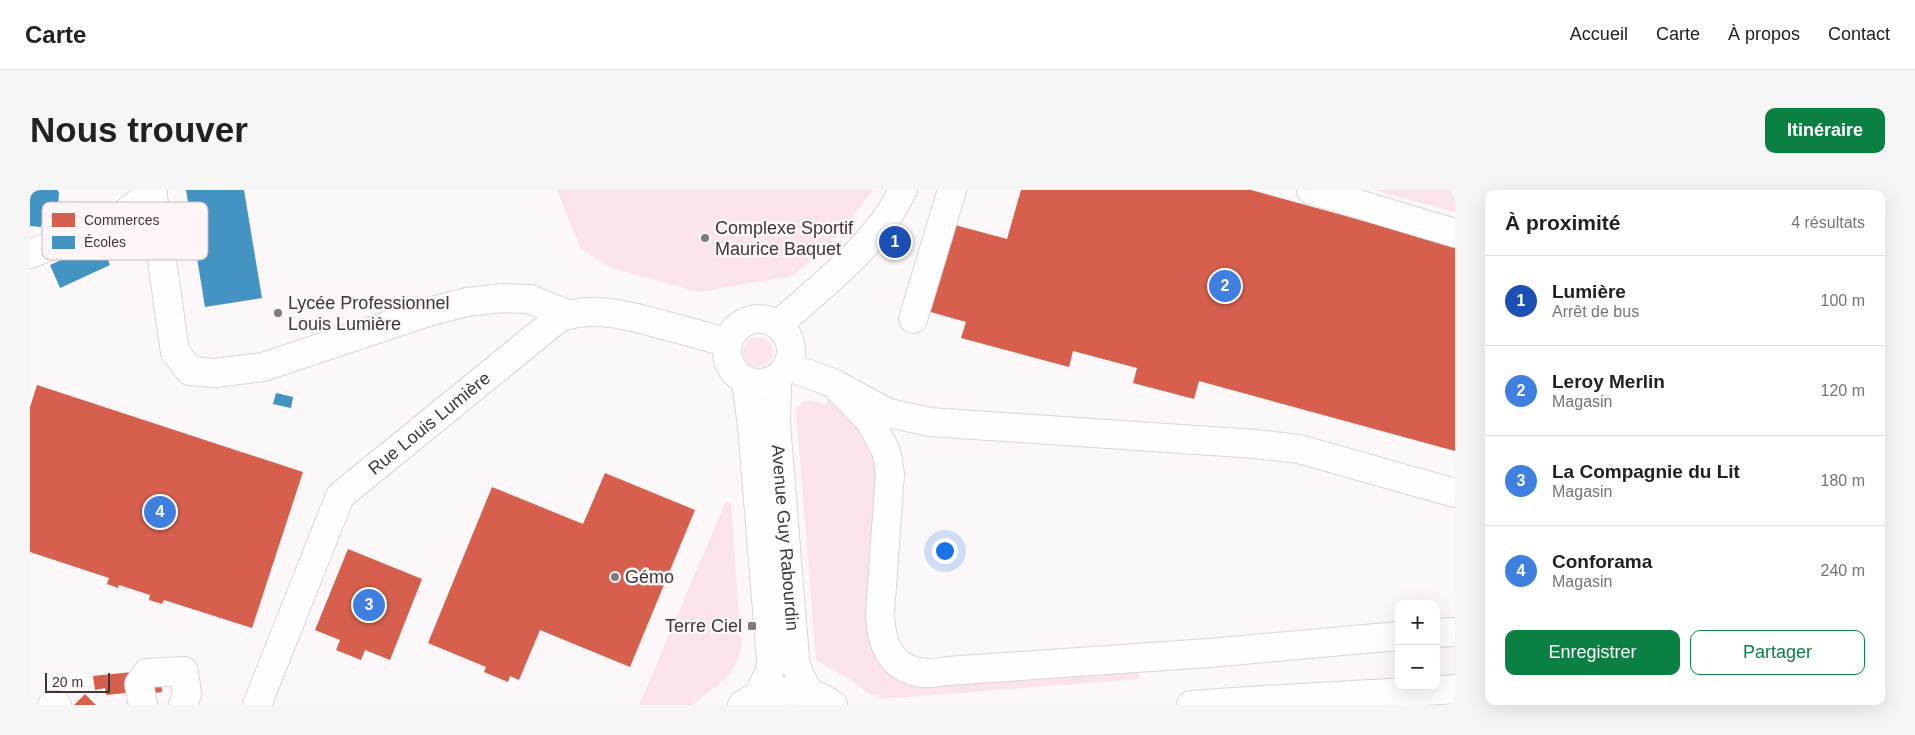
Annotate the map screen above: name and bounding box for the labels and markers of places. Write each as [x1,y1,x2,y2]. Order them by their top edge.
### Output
place label: Complexe Sportif Maurice Baquet [715,218,854,259]
pin: 1 [879,223,911,261]
marker: Complexe Sportif Maurice Baquet [699,232,711,244]
pin: 2 [1209,267,1241,305]
place label: Lycée Professionnel Louis Lumière [288,293,449,334]
marker: Lycée Professionnel Louis Lumière [272,307,284,319]
pin: 4 [144,493,176,531]
place label: Gémo [625,567,674,587]
marker: Gémo [609,571,621,583]
pin: 3 [353,586,385,624]
place label: Terre Ciel [665,616,742,636]
marker: Terre Ciel [746,620,758,632]

